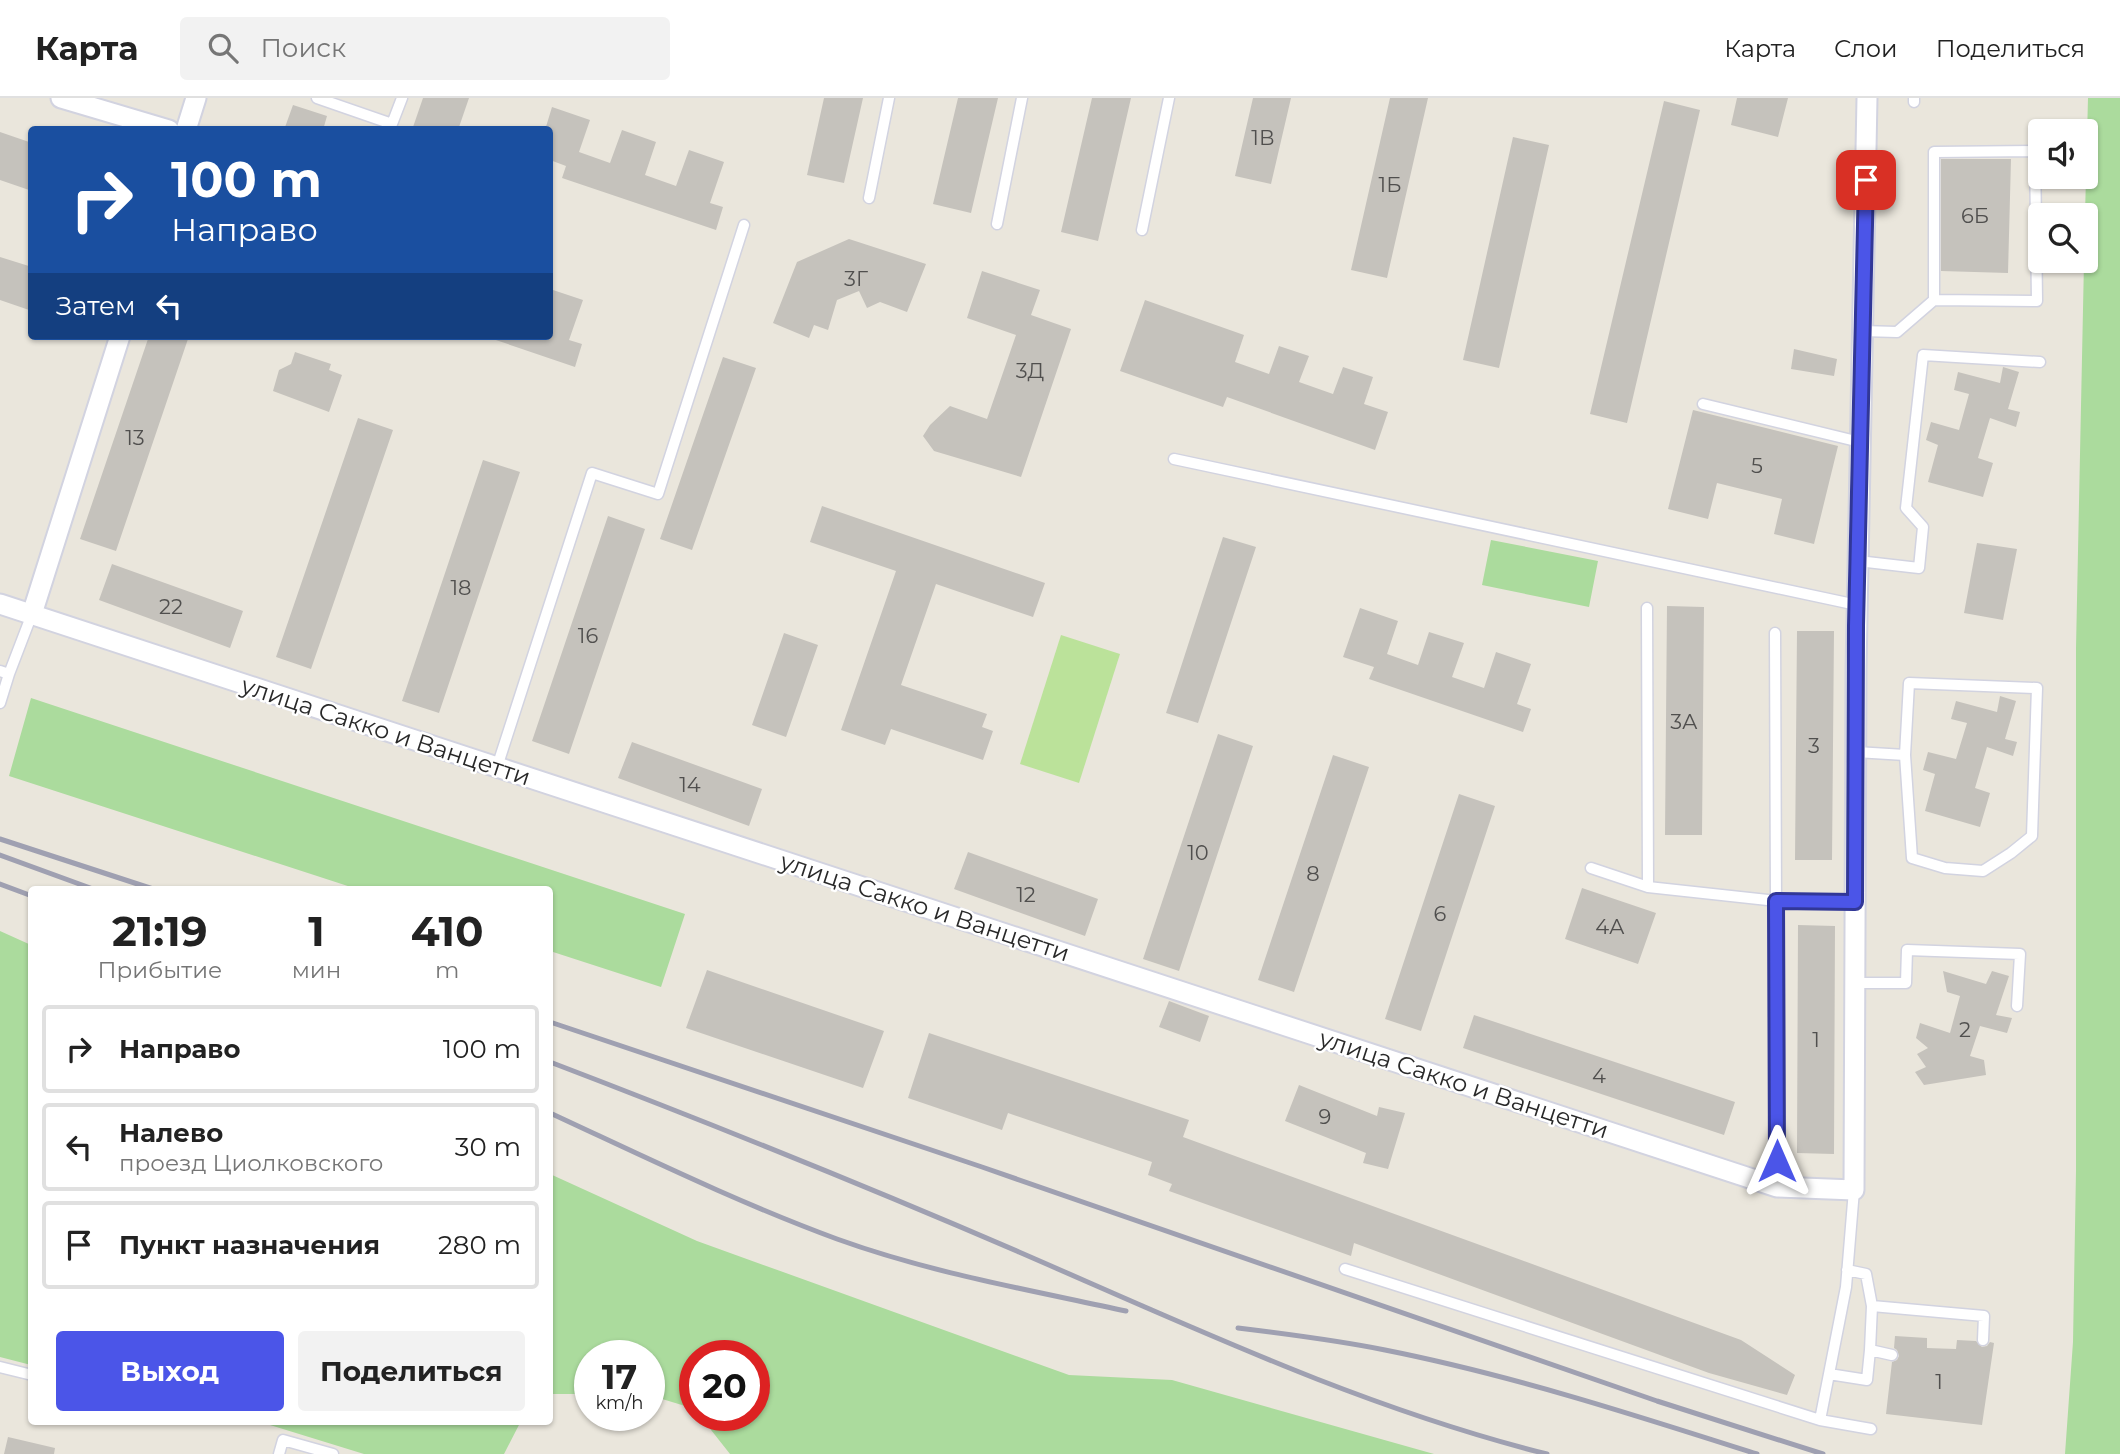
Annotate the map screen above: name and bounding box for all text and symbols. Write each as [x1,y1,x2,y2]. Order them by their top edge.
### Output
search box [180,17,670,80]
text: Карта [35,28,138,68]
icon: search [204,29,242,67]
text: Поиск [260,32,346,64]
text: Карта [1724,34,1796,63]
text: Слои [1834,34,1898,63]
text: Поделиться [1936,34,2085,63]
map controls [2028,119,2098,273]
button: sound [2028,119,2098,189]
house number: 1В [1251,125,1275,150]
text: 100 m [171,150,322,209]
pin [1836,150,1896,210]
icon: right [56,154,147,245]
icon: arrive [1847,161,1885,199]
house number: 1Б [1379,172,1401,197]
house number: 6Б [1961,203,1989,228]
button: search [2028,203,2098,273]
text: Направо [171,210,318,249]
house number: 3Г [844,266,868,291]
icon: left [150,287,188,325]
text: Затем [56,290,136,322]
house number: 3Д [1016,358,1044,383]
house number: 13 [125,425,145,450]
house number: 5 [1751,453,1763,478]
house number: 18 [451,575,471,600]
house number: 22 [159,594,183,619]
house number: 16 [578,623,598,648]
street label: улица Сакко и Ванцетти [237,670,534,792]
house number: 3А [1670,709,1698,734]
house number: 3 [1808,733,1820,758]
house number: 14 [679,772,701,797]
house number: 10 [1187,840,1209,865]
street label: улица Сакко и Ванцетти [776,846,1073,968]
house number: 8 [1306,861,1320,886]
house number: 12 [1016,882,1036,907]
house number: 6 [1434,901,1447,926]
text: 21:19 [112,905,208,957]
text: 1 [308,905,325,957]
text: 410 [411,905,484,957]
house number: 4А [1595,914,1625,939]
text: Прибытие [97,956,222,984]
text: мин [292,956,341,984]
text: m [435,956,459,984]
house number: 2 [1959,1017,1971,1042]
street label: улица Сакко и Ванцетти [1315,1023,1612,1145]
house number: 1 [1812,1027,1820,1052]
icon: right [60,1030,98,1068]
text: Направо [119,1033,240,1065]
text: 100 m [443,1033,521,1065]
house number: 4 [1592,1063,1606,1088]
house number: 9 [1319,1104,1331,1129]
text: Налево [119,1117,223,1149]
position arrow [1740,1124,1814,1198]
icon: left [60,1128,98,1166]
text: 30 m [455,1131,521,1163]
text: проезд Циолковского [119,1149,383,1177]
icon: arrive [60,1226,98,1264]
text: Пункт назначения [119,1229,380,1261]
text: 280 m [438,1229,521,1261]
button: Выход [56,1331,284,1411]
button: Поделиться [298,1331,525,1411]
speed limit sign: 20 [679,1340,770,1431]
text: 17 [602,1355,637,1398]
house number: 1 [1935,1369,1943,1394]
text: km/h [595,1392,644,1414]

